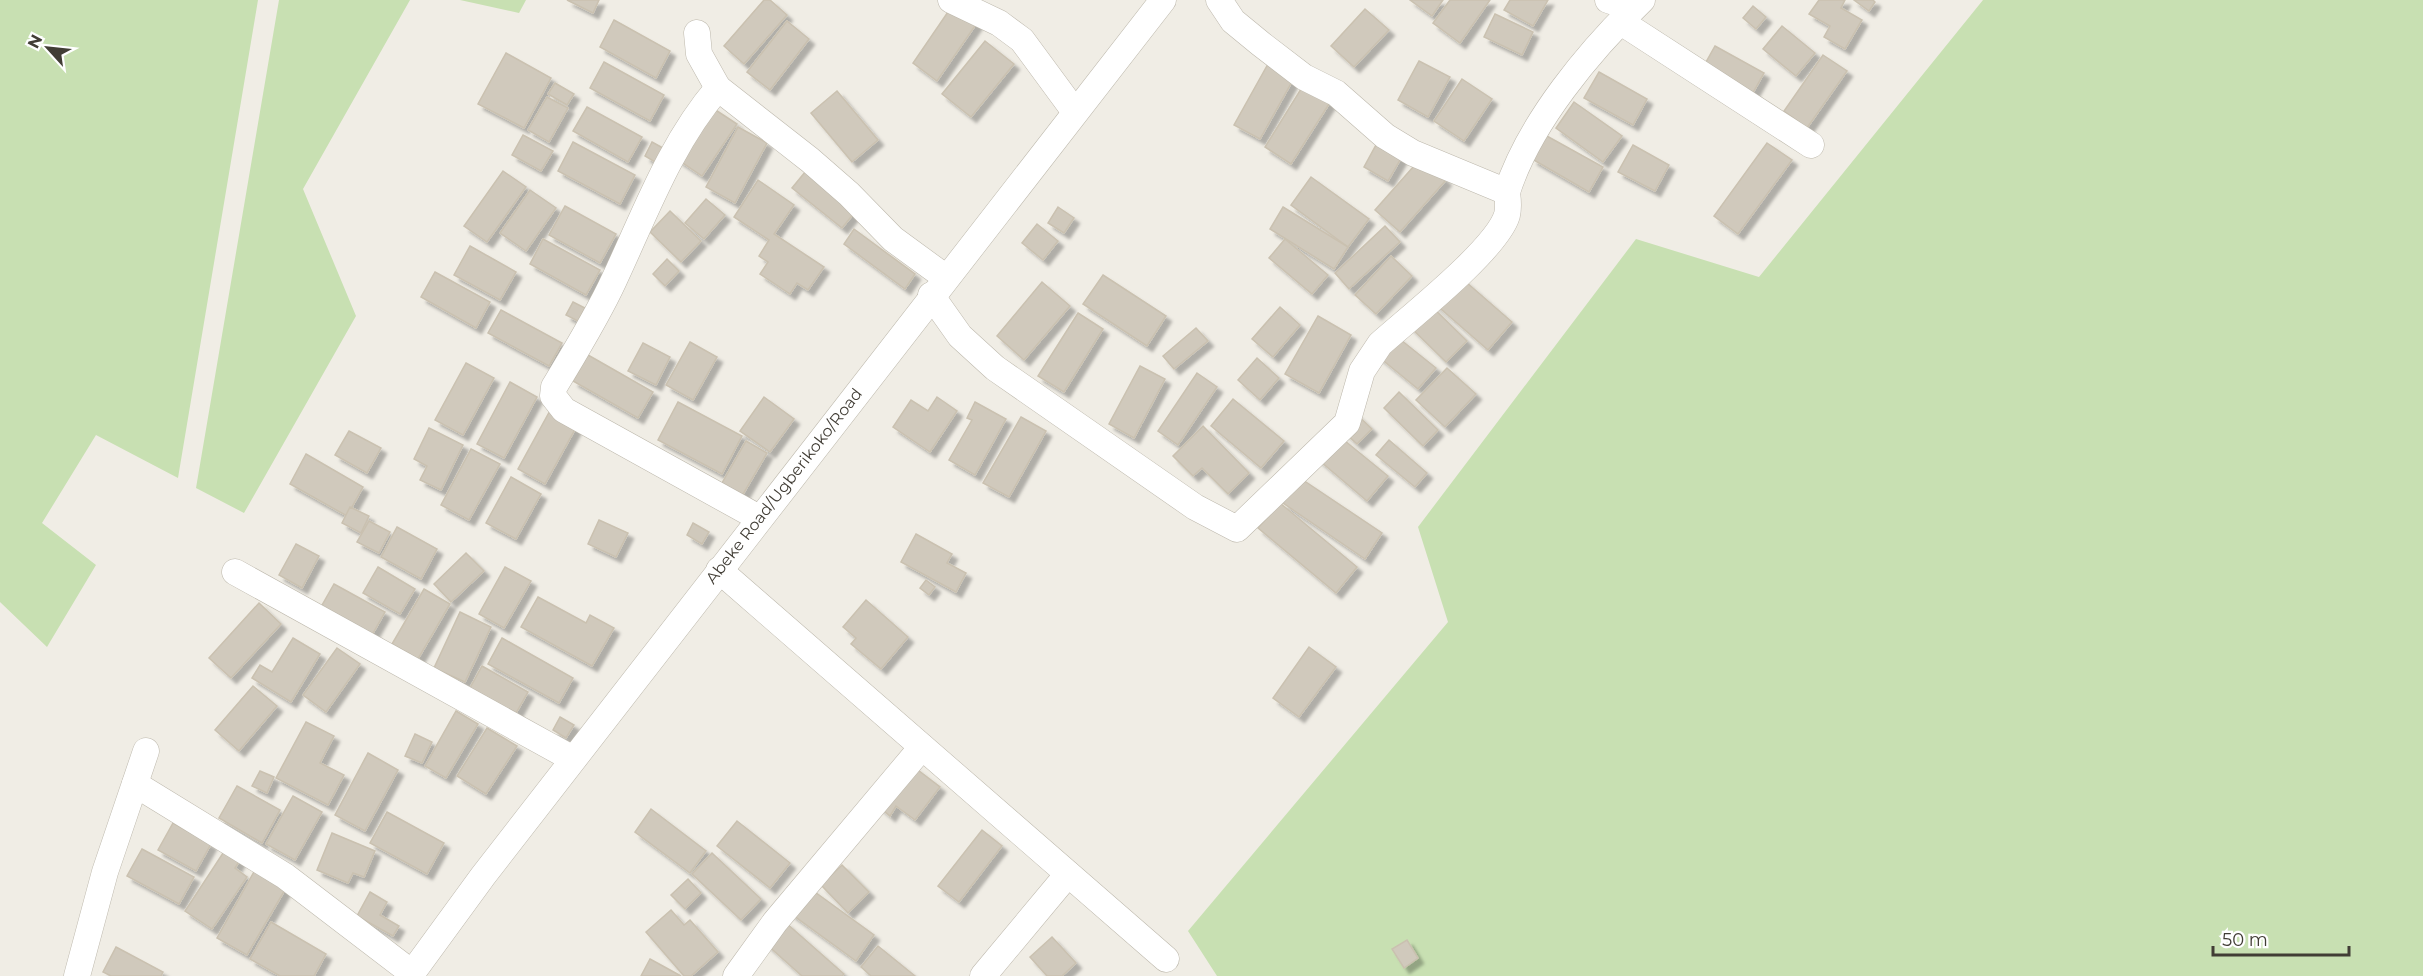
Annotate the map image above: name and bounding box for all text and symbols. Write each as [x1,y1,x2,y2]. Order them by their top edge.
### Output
north arrow [18,18,78,78]
text: N [24,31,46,51]
street label: Abeke Road/Ugberikoko/Road [702,385,866,587]
scale bar [2213,919,2350,957]
text: 50 m [2222,929,2268,951]

